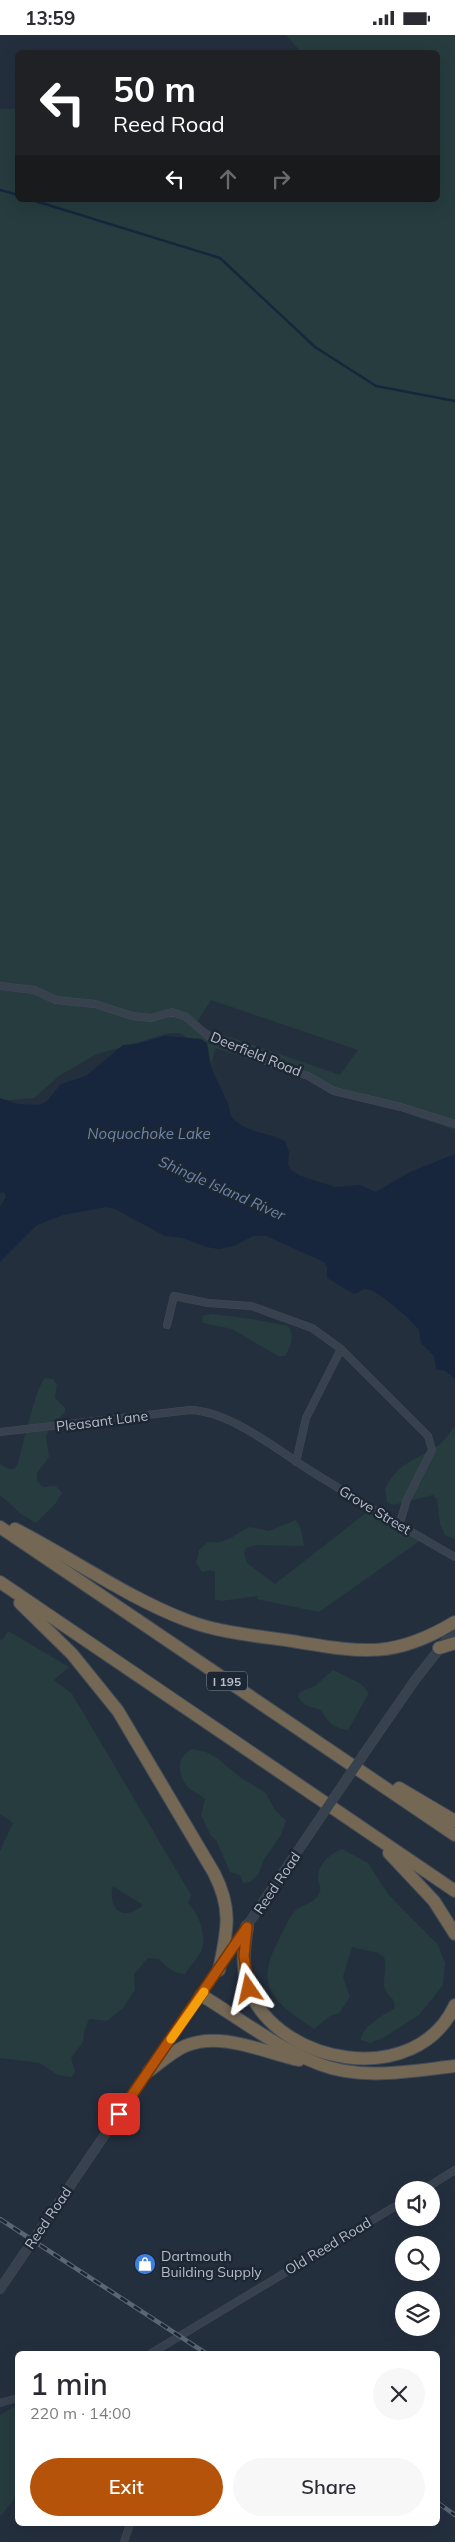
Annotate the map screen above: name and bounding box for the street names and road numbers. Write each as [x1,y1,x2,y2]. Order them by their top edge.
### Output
street label: Deerfield Road [208,1028,304,1080]
street label: Pleasant Lane [55,1406,149,1436]
street label: Grove Street [336,1482,414,1538]
road number: I 195 [207,1671,247,1690]
street label: Reed Road [250,1848,304,1918]
street label: Reed Road [21,2183,75,2253]
street label: Old Reed Road [282,2213,374,2279]

